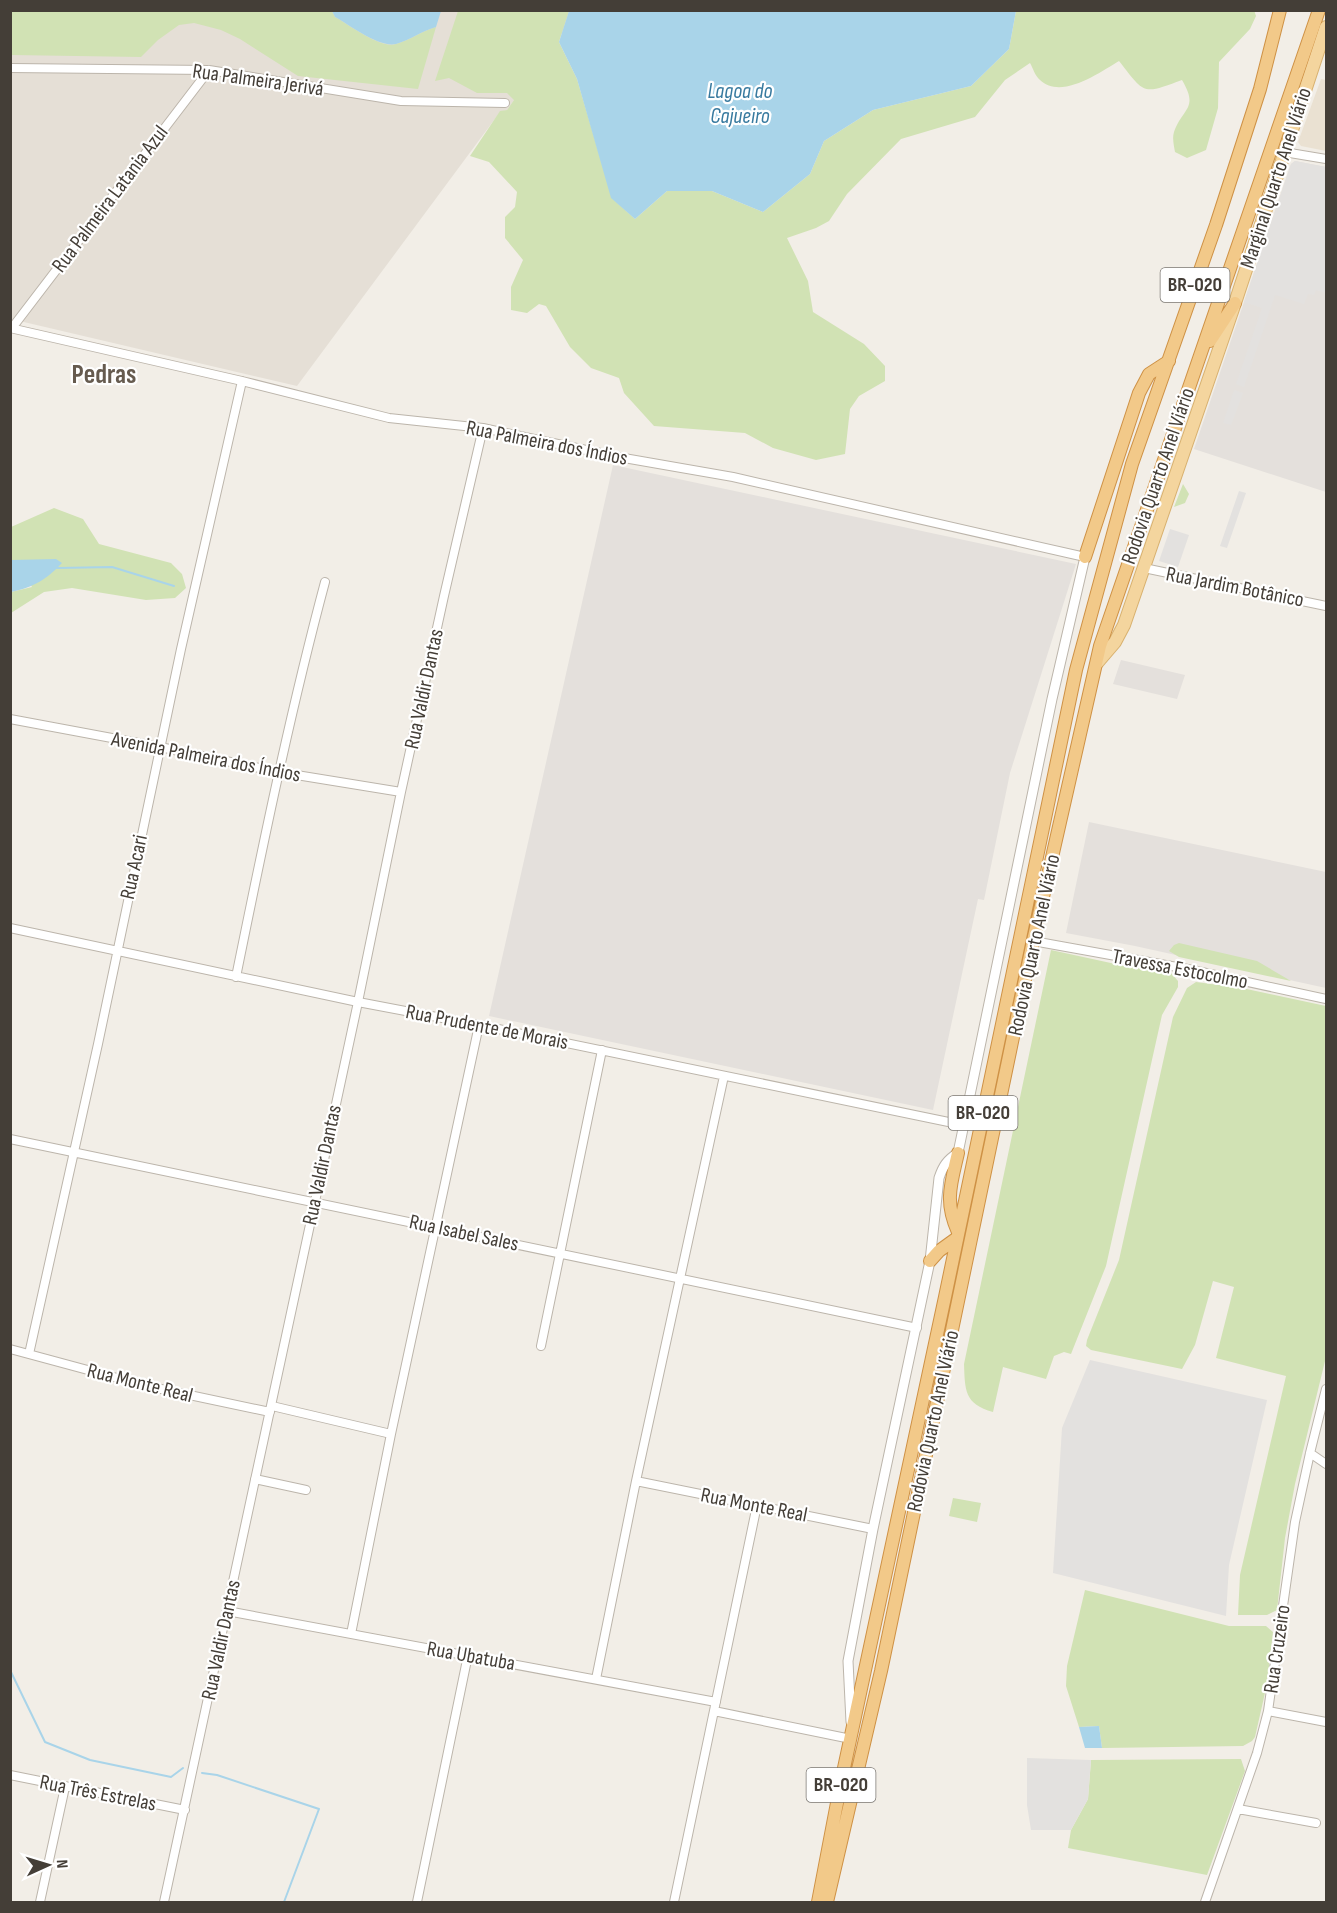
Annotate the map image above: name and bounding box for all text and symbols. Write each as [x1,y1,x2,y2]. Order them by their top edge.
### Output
street label: Rua Palmeira Jerivá [191,58,325,102]
water label: Lagoa do Cajueiro [708,78,772,130]
street label: Marginal Quarto Anel Viário [1235,84,1317,272]
street label: Rua Palmeira Latania Azul [47,121,173,277]
road number: BR-020 [1160,268,1230,302]
district label: Pedras [72,359,136,391]
street label: Rodovia Quarto Anel Viário [1116,385,1200,567]
street label: Rua Palmeira dos Índios [464,415,630,471]
street label: Rua Jardim Botânico [1164,561,1306,613]
street label: Rua Valdir Dantas [399,627,449,751]
street label: Avenida Palmeira dos Índios [108,726,303,788]
street label: Rua Acari [115,832,153,902]
street label: Rodovia Quarto Anel Viário [1003,852,1065,1038]
street label: Travessa Estocolmo [1110,944,1250,994]
street label: Rua Prudente de Morais [404,999,570,1055]
road number: BR-020 [948,1096,1018,1130]
street label: Rua Valdir Dantas [297,1103,347,1227]
street label: Rua Isabel Sales [407,1209,521,1257]
street label: Rodovia Quarto Anel Viário [902,1328,964,1514]
street label: Rua Monte Real [85,1358,195,1408]
street label: Rua Monte Real [699,1482,809,1528]
street label: Rua Valdir Dantas [196,1578,246,1702]
street label: Rua Cruzeiro [1258,1603,1296,1695]
street label: Rua Ubatuba [425,1636,517,1676]
road number: BR-020 [806,1768,876,1802]
street label: Rua Três Estrelas [38,1769,158,1817]
north arrow [18,1835,78,1895]
text: N [52,1859,71,1869]

